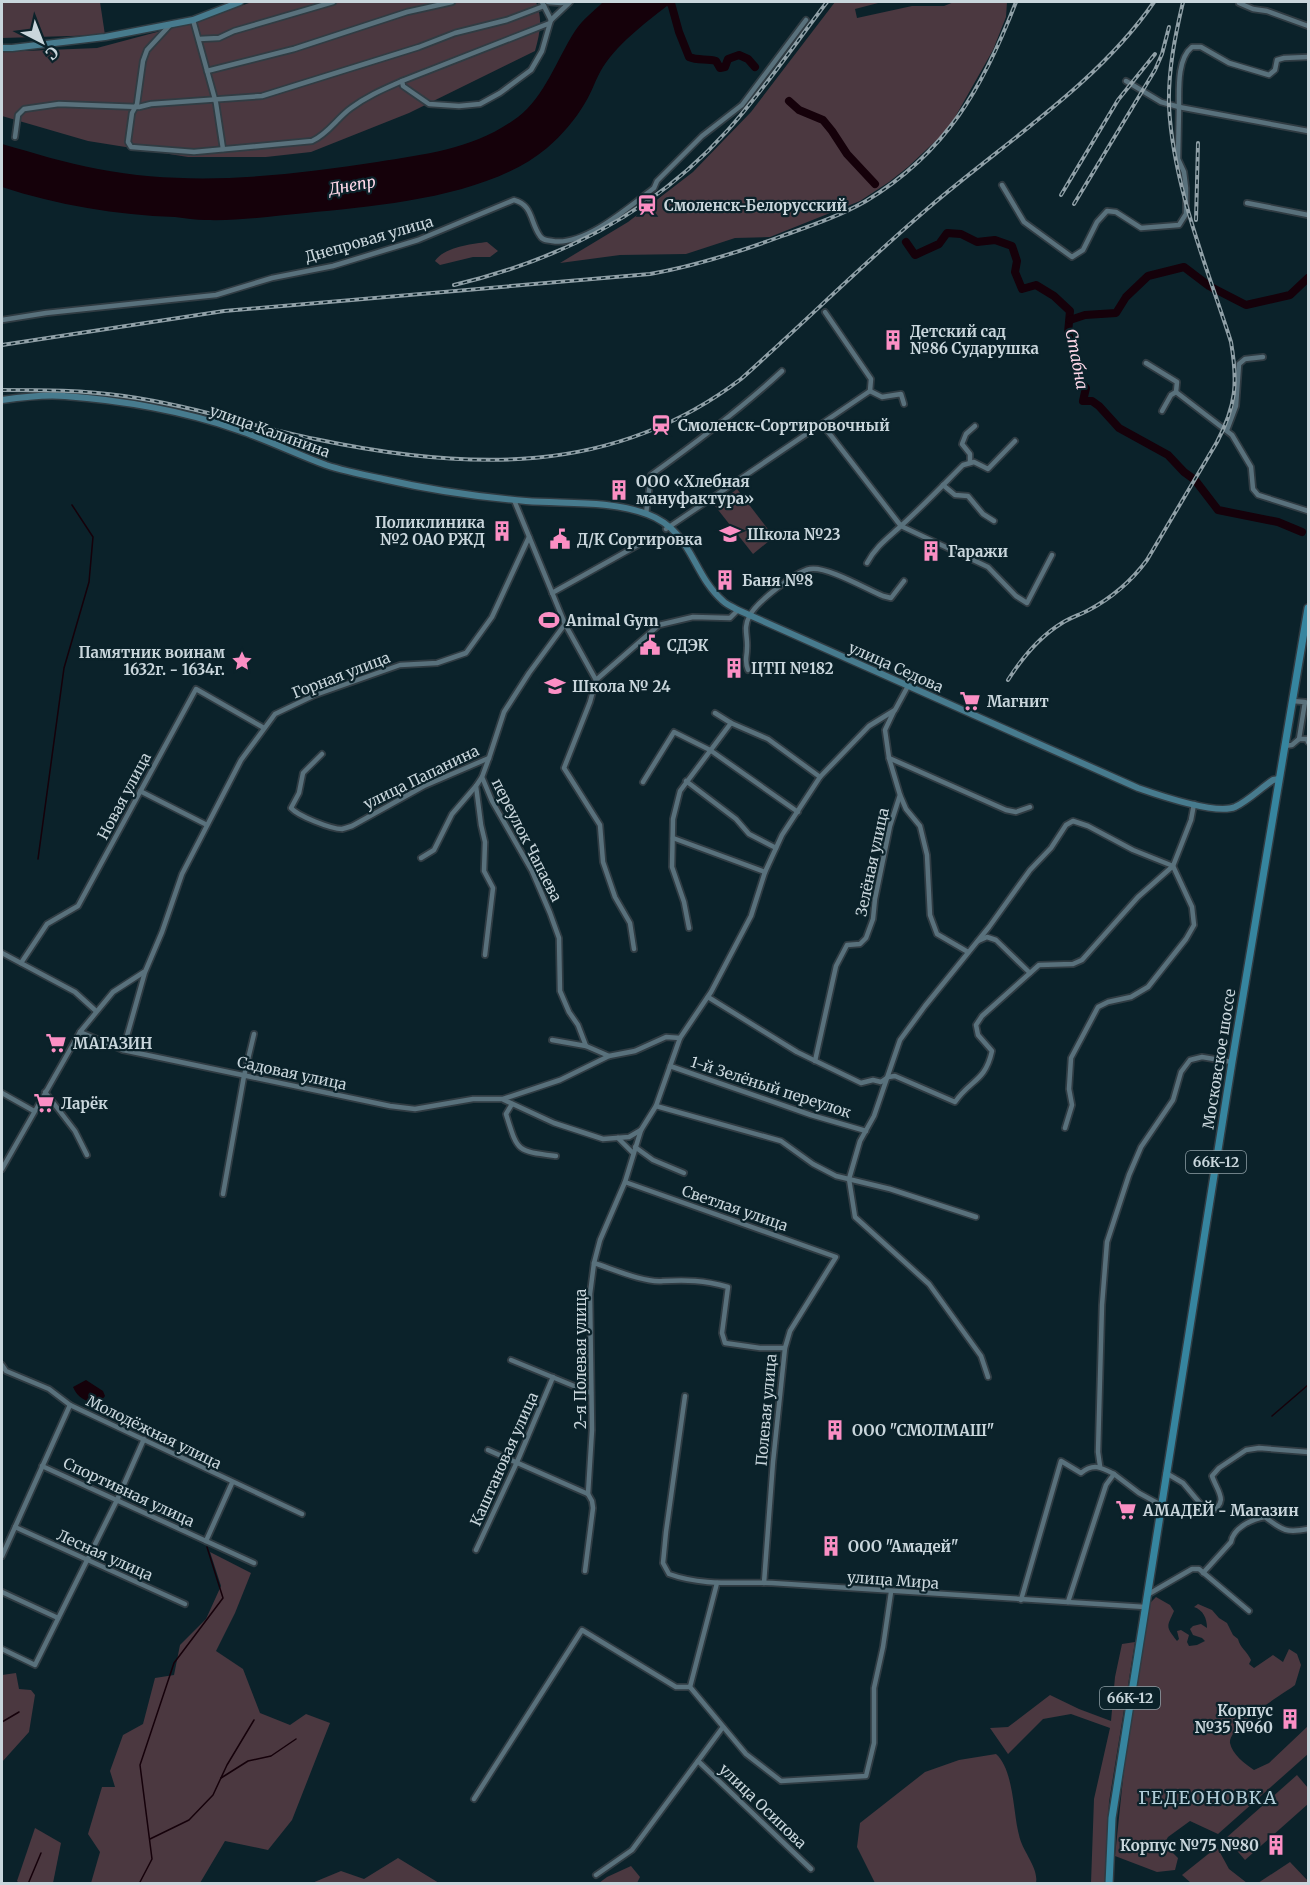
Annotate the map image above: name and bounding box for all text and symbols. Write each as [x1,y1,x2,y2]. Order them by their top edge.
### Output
north arrow [12,12,72,72]
text: С [41,42,63,64]
water label: Днепр [326,171,377,199]
station icon: Смоленск-Белорусский [635,193,659,217]
place label: Смоленск-Белорусский [664,196,848,215]
street label: Днепровая улица [303,212,435,266]
place label: Детский сад №86 Сударушка [910,322,1040,358]
water label: Стабна [1061,327,1093,391]
building icon: Детский сад №86 Сударушка [881,328,905,352]
street label: улица Калинина [207,400,333,462]
station icon: Смоленск-Сортировочный [649,413,673,437]
place label: Смоленск-Сортировочный [678,416,890,435]
place label: ООО «Хлебная мануфактура» [636,472,754,508]
building icon: ООО «Хлебная мануфактура» [607,478,631,502]
place label: Поликлиника №2 ОАО РЖД [375,513,486,549]
building icon: Поликлиника №2 ОАО РЖД [490,519,514,543]
school or university icon: Школа №23 [718,522,742,546]
place label: Школа №23 [747,525,841,544]
public building icon: Д/К Сортировка [548,527,572,551]
place label: Д/К Сортировка [577,530,703,549]
building icon: Гаражи [919,539,943,563]
place label: Гаражи [948,542,1009,561]
building icon: Баня №8 [713,568,737,592]
place label: Баня №8 [742,571,813,590]
sports icon: Animal Gym [537,608,561,632]
place label: Animal Gym [565,611,659,630]
public building icon: СДЭК [638,633,662,657]
place label: СДЭК [667,636,709,655]
street label: улица Седова [846,638,946,696]
place label: Памятник воинам 1632г. - 1634г. [79,643,225,679]
street label: Горная улица [289,648,393,702]
place icon: Памятник воинам 1632г. - 1634г. [230,649,254,673]
building icon: ЦТП №182 [722,656,746,680]
place label: ЦТП №182 [751,659,834,678]
school or university icon: Школа № 24 [543,674,567,698]
place label: Школа № 24 [572,677,671,696]
supermarket icon: Магнит [958,689,982,713]
place label: Магнит [987,692,1049,711]
street label: улица Папанина [360,741,482,813]
street label: Новая улица [93,749,155,843]
street label: переулок Чапаева [488,775,566,905]
street label: Зелёная улица [851,806,893,918]
street label: Московское шоссе [1199,987,1239,1130]
supermarket icon: МАГАЗИН [44,1031,68,1055]
place label: МАГАЗИН [73,1034,153,1053]
street label: Садовая улица [235,1052,349,1094]
street label: 1-й Зелёный переулок [688,1052,854,1122]
supermarket icon: Ларёк [32,1091,56,1115]
place label: Ларёк [61,1094,108,1113]
road number: 66К-12 [1186,1151,1246,1173]
street label: Светлая улица [679,1181,791,1235]
street label: 2-я Полевая улица [571,1289,590,1429]
street label: Полевая улица [752,1353,780,1467]
street label: Каштановая улица [466,1389,542,1529]
street label: Молодёжная улица [83,1391,225,1473]
building icon: ООО "СМОЛМАШ" [823,1418,847,1442]
place label: ООО "СМОЛМАШ" [852,1421,995,1440]
street label: Спортивная улица [60,1453,198,1531]
supermarket icon: АМАДЕЙ - Магазин [1114,1498,1138,1522]
place label: АМАДЕЙ - Магазин [1142,1500,1299,1520]
street label: Лесная улица [54,1525,156,1585]
building icon: ООО "Амадей" [819,1534,843,1558]
place label: ООО "Амадей" [848,1537,959,1556]
street label: улица Мира [846,1567,940,1593]
road number: 66К-12 [1100,1687,1160,1709]
place label: Корпус №35 №60 [1194,1701,1273,1737]
building icon: Корпус №35 №60 [1278,1707,1302,1731]
street label: улица Осипова [715,1759,811,1853]
district label: ГЕДЕОНОВКА [1138,1786,1278,1809]
building icon: Корпус №75 №80 [1264,1833,1288,1857]
place label: Корпус №75 №80 [1120,1836,1259,1855]

